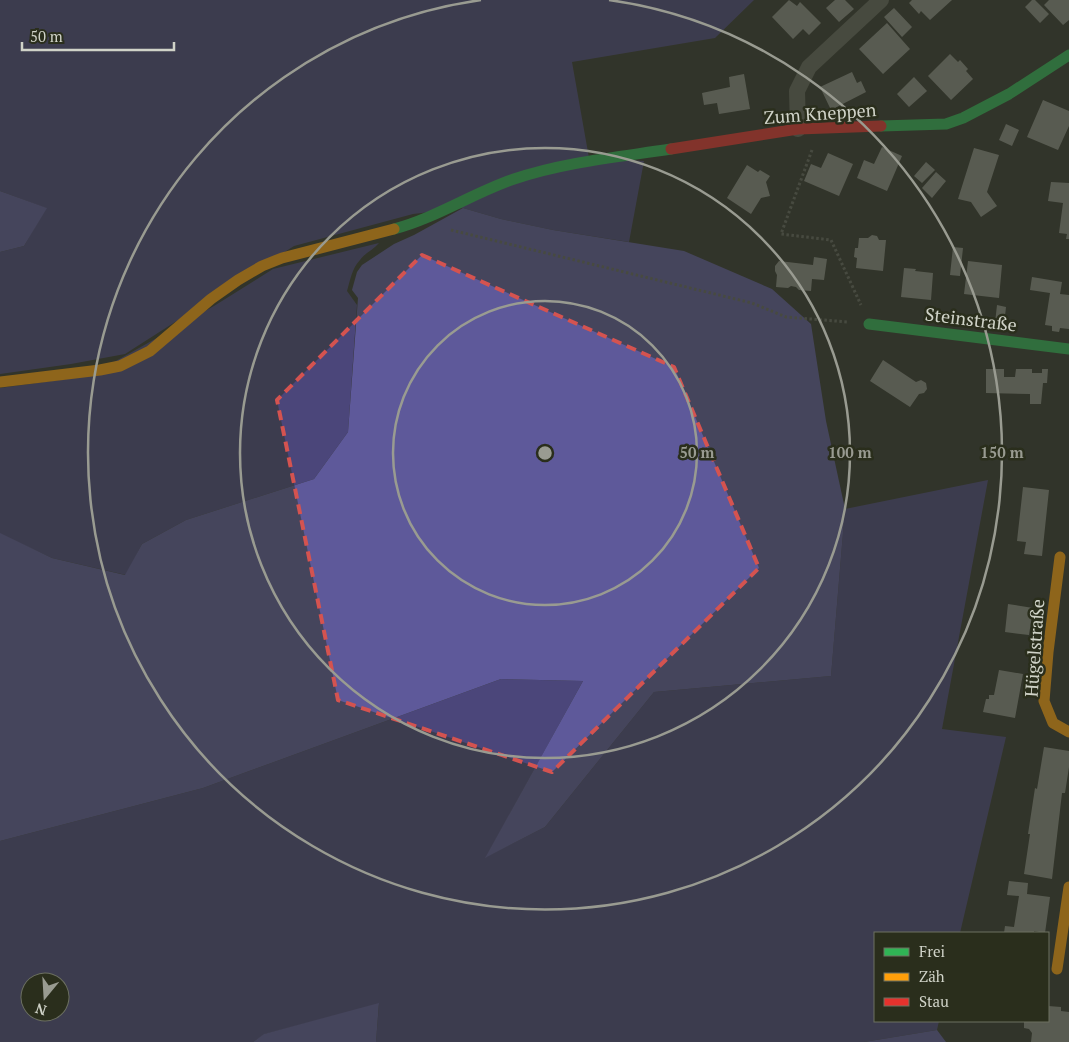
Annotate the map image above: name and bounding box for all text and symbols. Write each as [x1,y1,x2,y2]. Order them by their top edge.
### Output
scale bar [22,20,175,52]
text: 50 m [30,26,63,46]
street label: Zum Kneppen [763,97,877,129]
street label: Steinstraße [924,301,1018,337]
text: 50 m [680,442,715,462]
text: 100 m [828,442,872,462]
text: 150 m [980,442,1024,462]
centre of rings [536,444,554,462]
street label: Hügelstraße [1019,598,1049,698]
legend [874,932,1049,1022]
text: Frei [919,941,945,961]
text: Zäh [919,966,945,986]
north arrow [20,972,70,1022]
text: Stau [919,991,949,1011]
text: N [32,999,49,1021]

